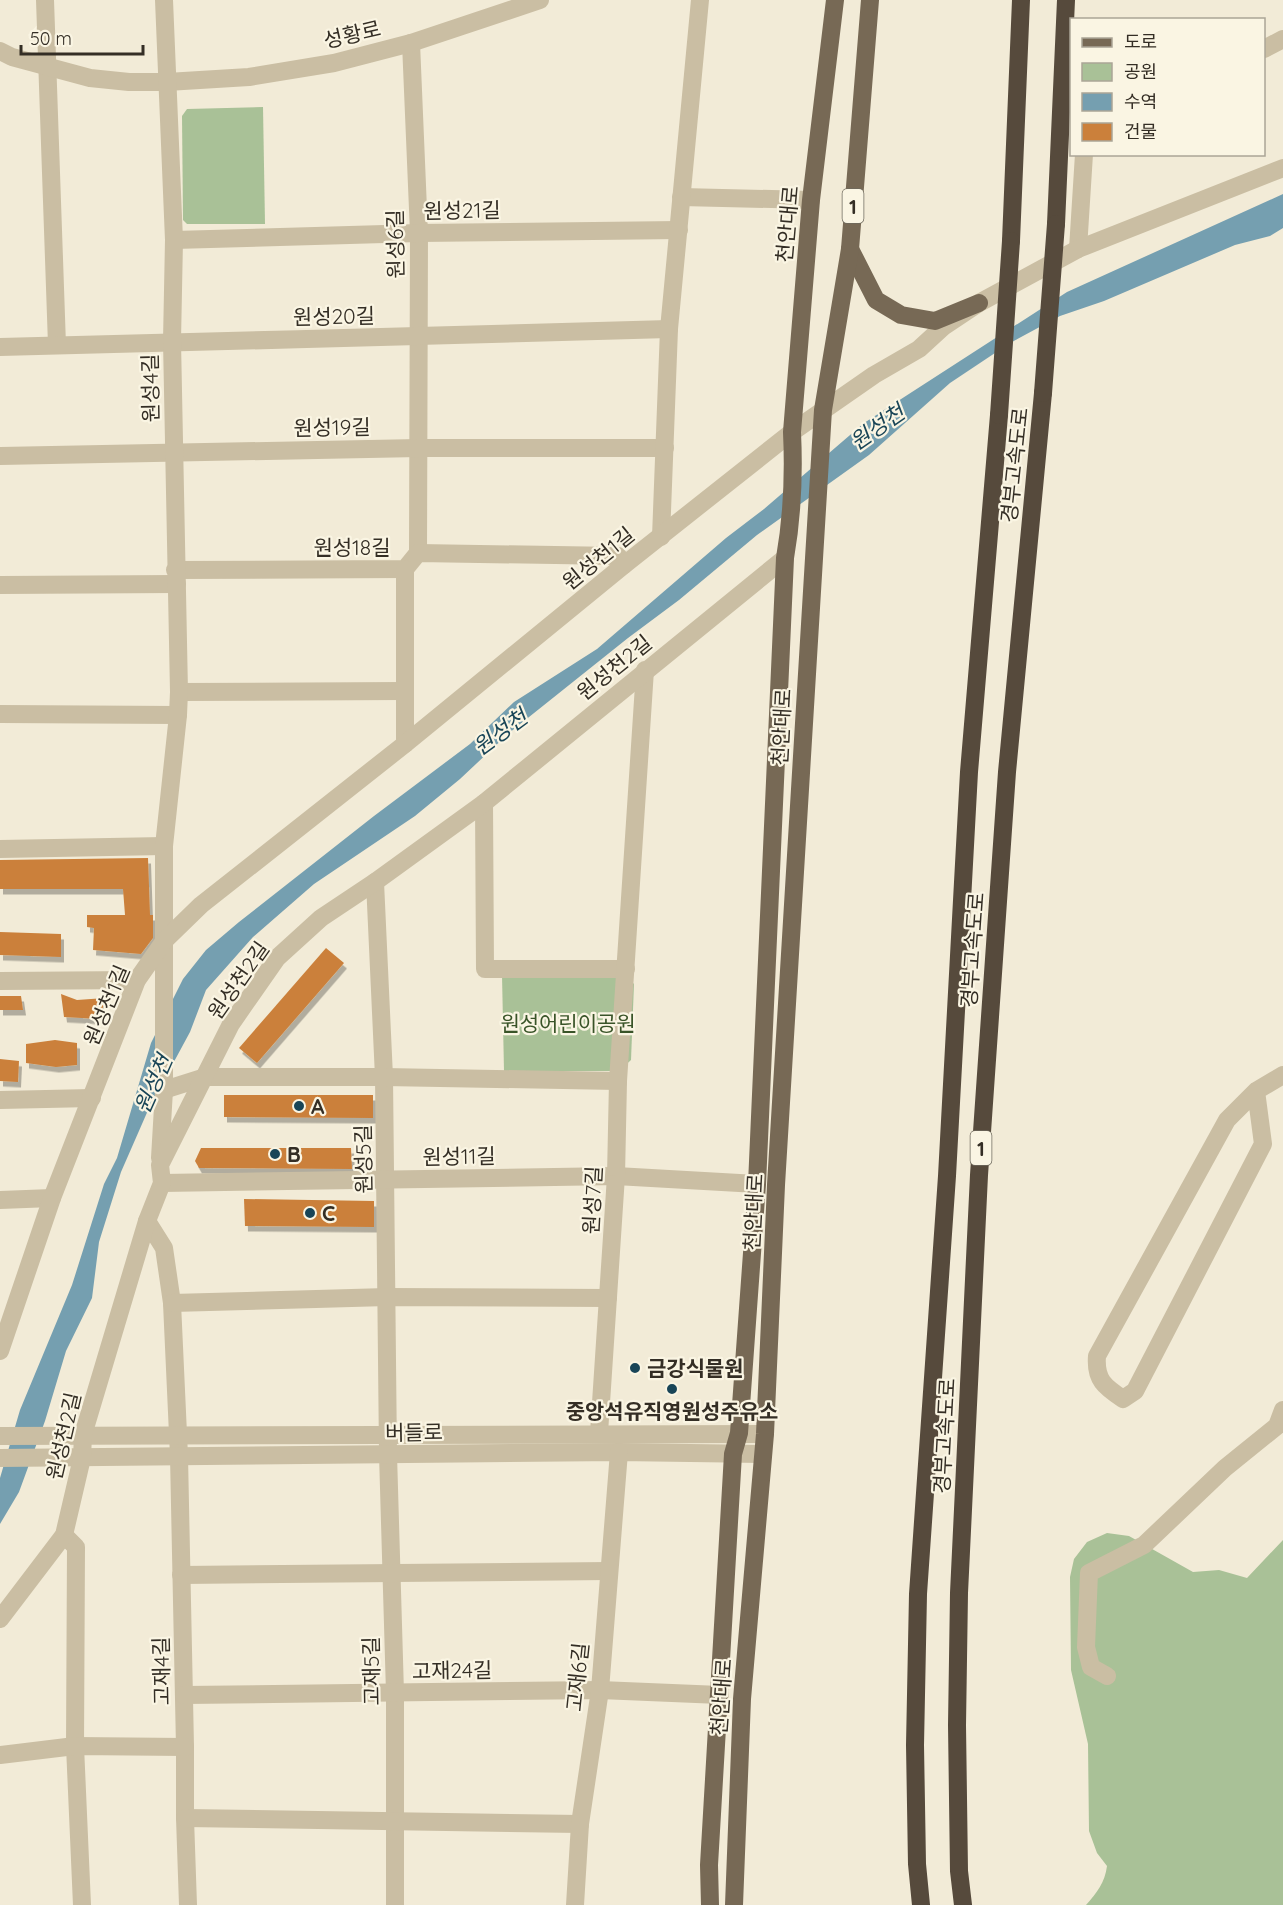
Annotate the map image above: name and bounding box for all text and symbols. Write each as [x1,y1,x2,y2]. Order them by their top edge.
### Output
street label: 성황로 [321,15,383,53]
scale bar [21,18,142,56]
legend [1070,18,1265,156]
text: 50 m [30,27,72,50]
text: 도로 [1124,30,1157,53]
text: 공원 [1124,60,1157,83]
text: 수역 [1124,90,1157,113]
text: 건물 [1124,120,1157,143]
street label: 천안대로 [771,184,803,264]
road number: 1 [842,189,864,223]
street label: 원성21길 [423,196,501,224]
street label: 원성6길 [381,209,409,279]
street label: 원성20길 [293,302,375,330]
street label: 원성4길 [136,353,164,423]
water label: 원성천 [844,397,912,456]
street label: 경부고속도로 [995,406,1033,524]
street label: 원성19길 [293,413,371,441]
street label: 원성천1길 [557,521,639,595]
street label: 원성18길 [313,534,391,560]
street label: 원성천2길 [571,629,657,705]
street label: 천안대로 [766,688,796,766]
water label: 원성천 [467,701,535,761]
street label: 경부고속도로 [955,891,989,1009]
street label: 원성천2길 [202,936,274,1024]
street label: 원성천1길 [77,961,135,1049]
park label: 원성어린이공원 [500,1010,636,1036]
water label: 원성천 [128,1048,179,1117]
place label: A [311,1093,325,1119]
marker: A [292,1099,306,1113]
street label: 원성5길 [349,1124,377,1194]
road number: 1 [970,1131,992,1165]
place label: B [287,1141,301,1167]
street label: 원성11길 [422,1142,496,1170]
marker: B [268,1147,282,1161]
street label: 원성7길 [577,1165,607,1235]
street label: 천안대로 [738,1173,768,1251]
place label: C [322,1200,335,1226]
marker: C [303,1206,317,1220]
place label: 금강식물원 [647,1355,744,1381]
marker: 금강식물원 [628,1361,642,1375]
street label: 경부고속도로 [928,1377,960,1495]
marker: 중앙석유직영원성주유소 [665,1382,679,1396]
street label: 원성천2길 [40,1390,86,1482]
place label: 중앙석유직영원성주유소 [566,1398,778,1424]
street label: 버들로 [385,1418,443,1446]
street label: 고재4길 [147,1636,175,1706]
street label: 고재5길 [357,1636,385,1706]
street label: 고재6길 [560,1641,594,1713]
street label: 고재24길 [412,1656,492,1684]
street label: 천안대로 [705,1658,737,1736]

